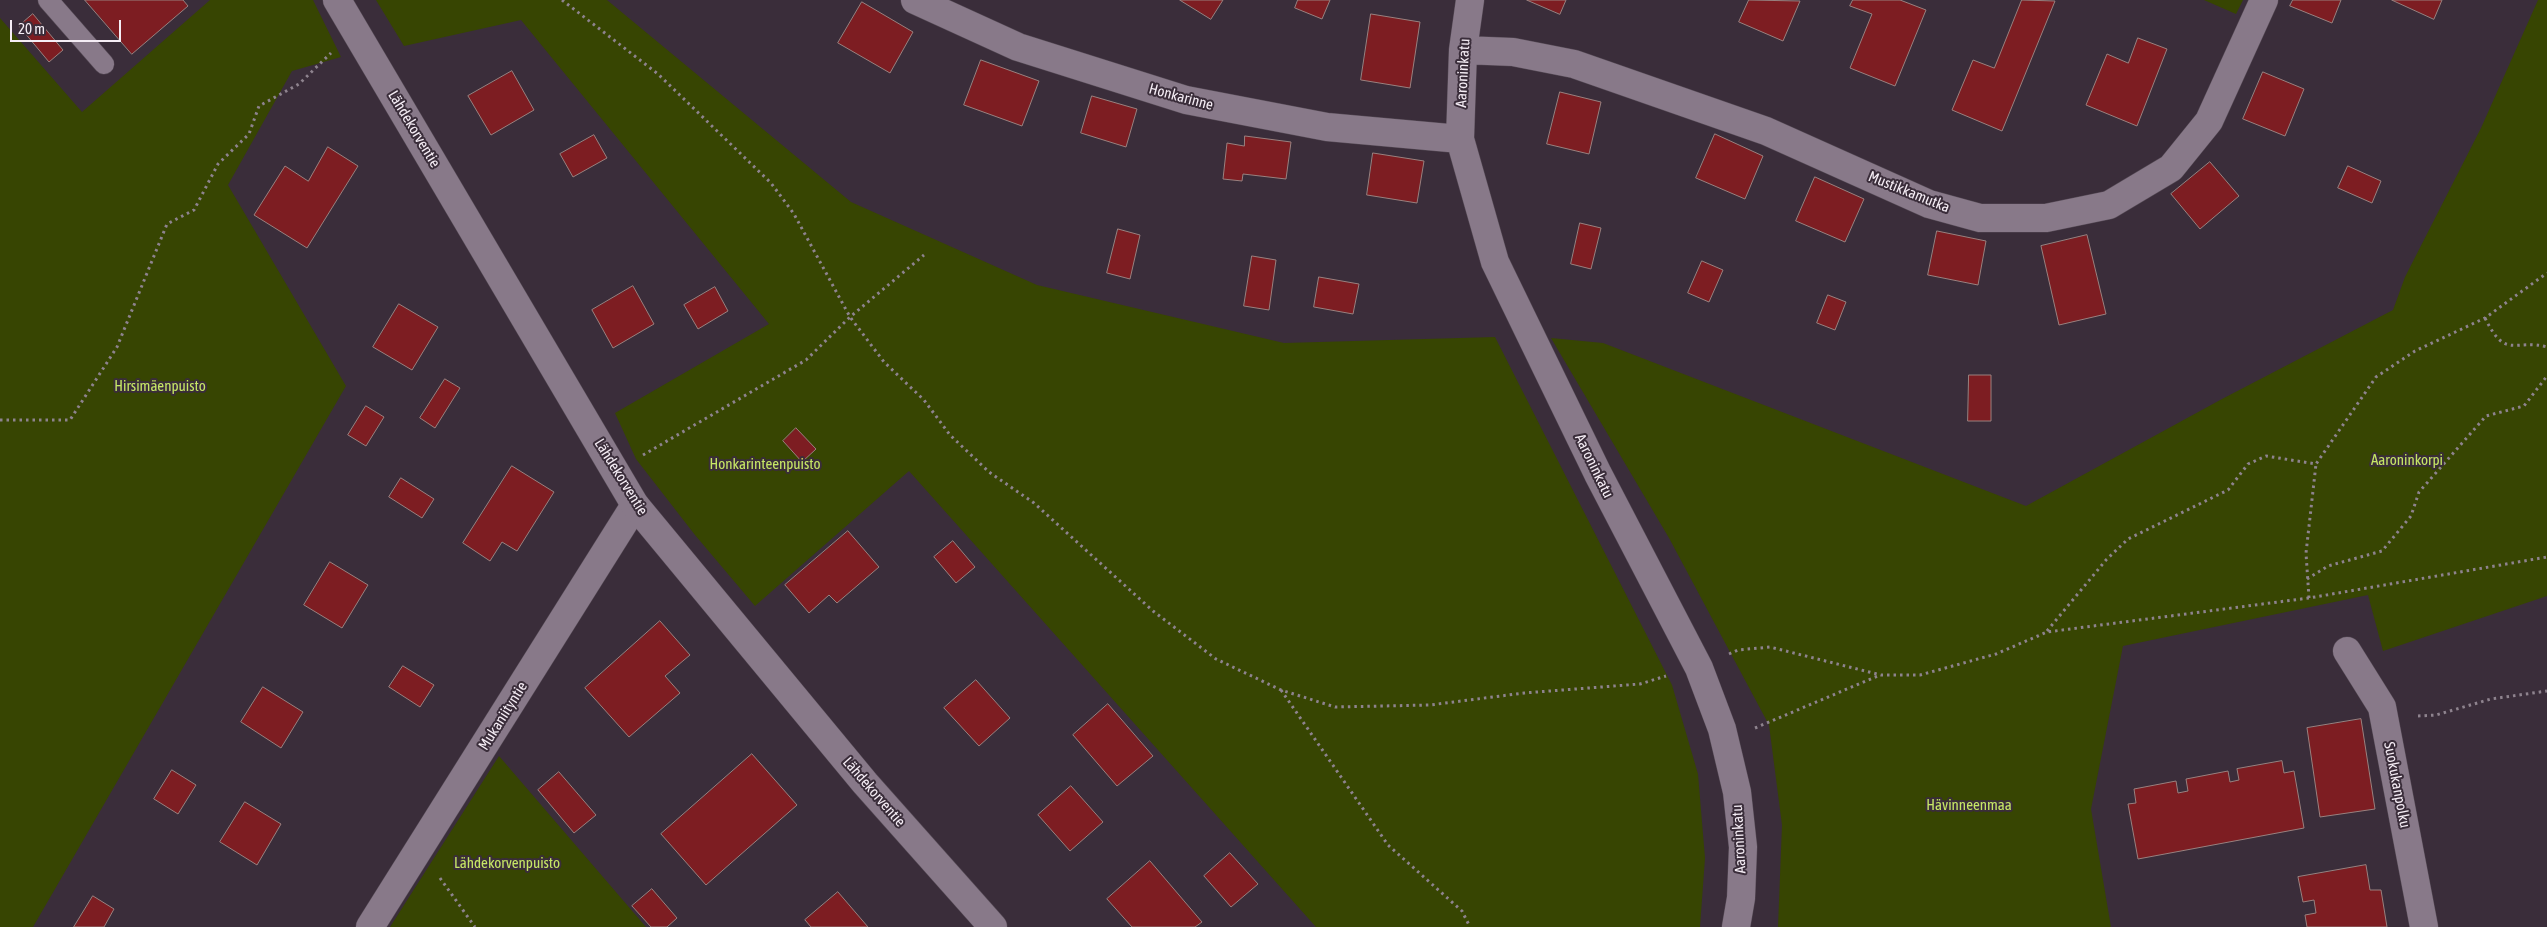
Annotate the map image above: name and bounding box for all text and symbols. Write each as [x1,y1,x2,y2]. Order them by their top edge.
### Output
scale bar [12,10,124,42]
text: 20 m [18,20,45,37]
street label: Aaroninkatu [1452,38,1474,108]
street label: Honkarinne [1147,80,1215,114]
street label: Lähdekorventie [384,87,444,171]
street label: Mustikkamutka [1866,167,1952,217]
park label: Hirsimäenpuisto [114,377,206,395]
street label: Aaroninkatu [1571,431,1617,501]
street label: Lähdekorventie [590,436,652,518]
park label: Aaroninkorpi [2371,451,2443,469]
park label: Honkarinteenpuisto [709,455,821,473]
street label: Mukaniityntie [475,678,531,754]
street label: Suokukanpolku [2380,740,2414,830]
street label: Lähdekorventie [839,753,909,831]
park label: Hävinneenmaa [1926,796,2012,814]
street label: Aaroninkatu [1728,804,1750,874]
park label: Lähdekorvenpuisto [454,854,560,872]

